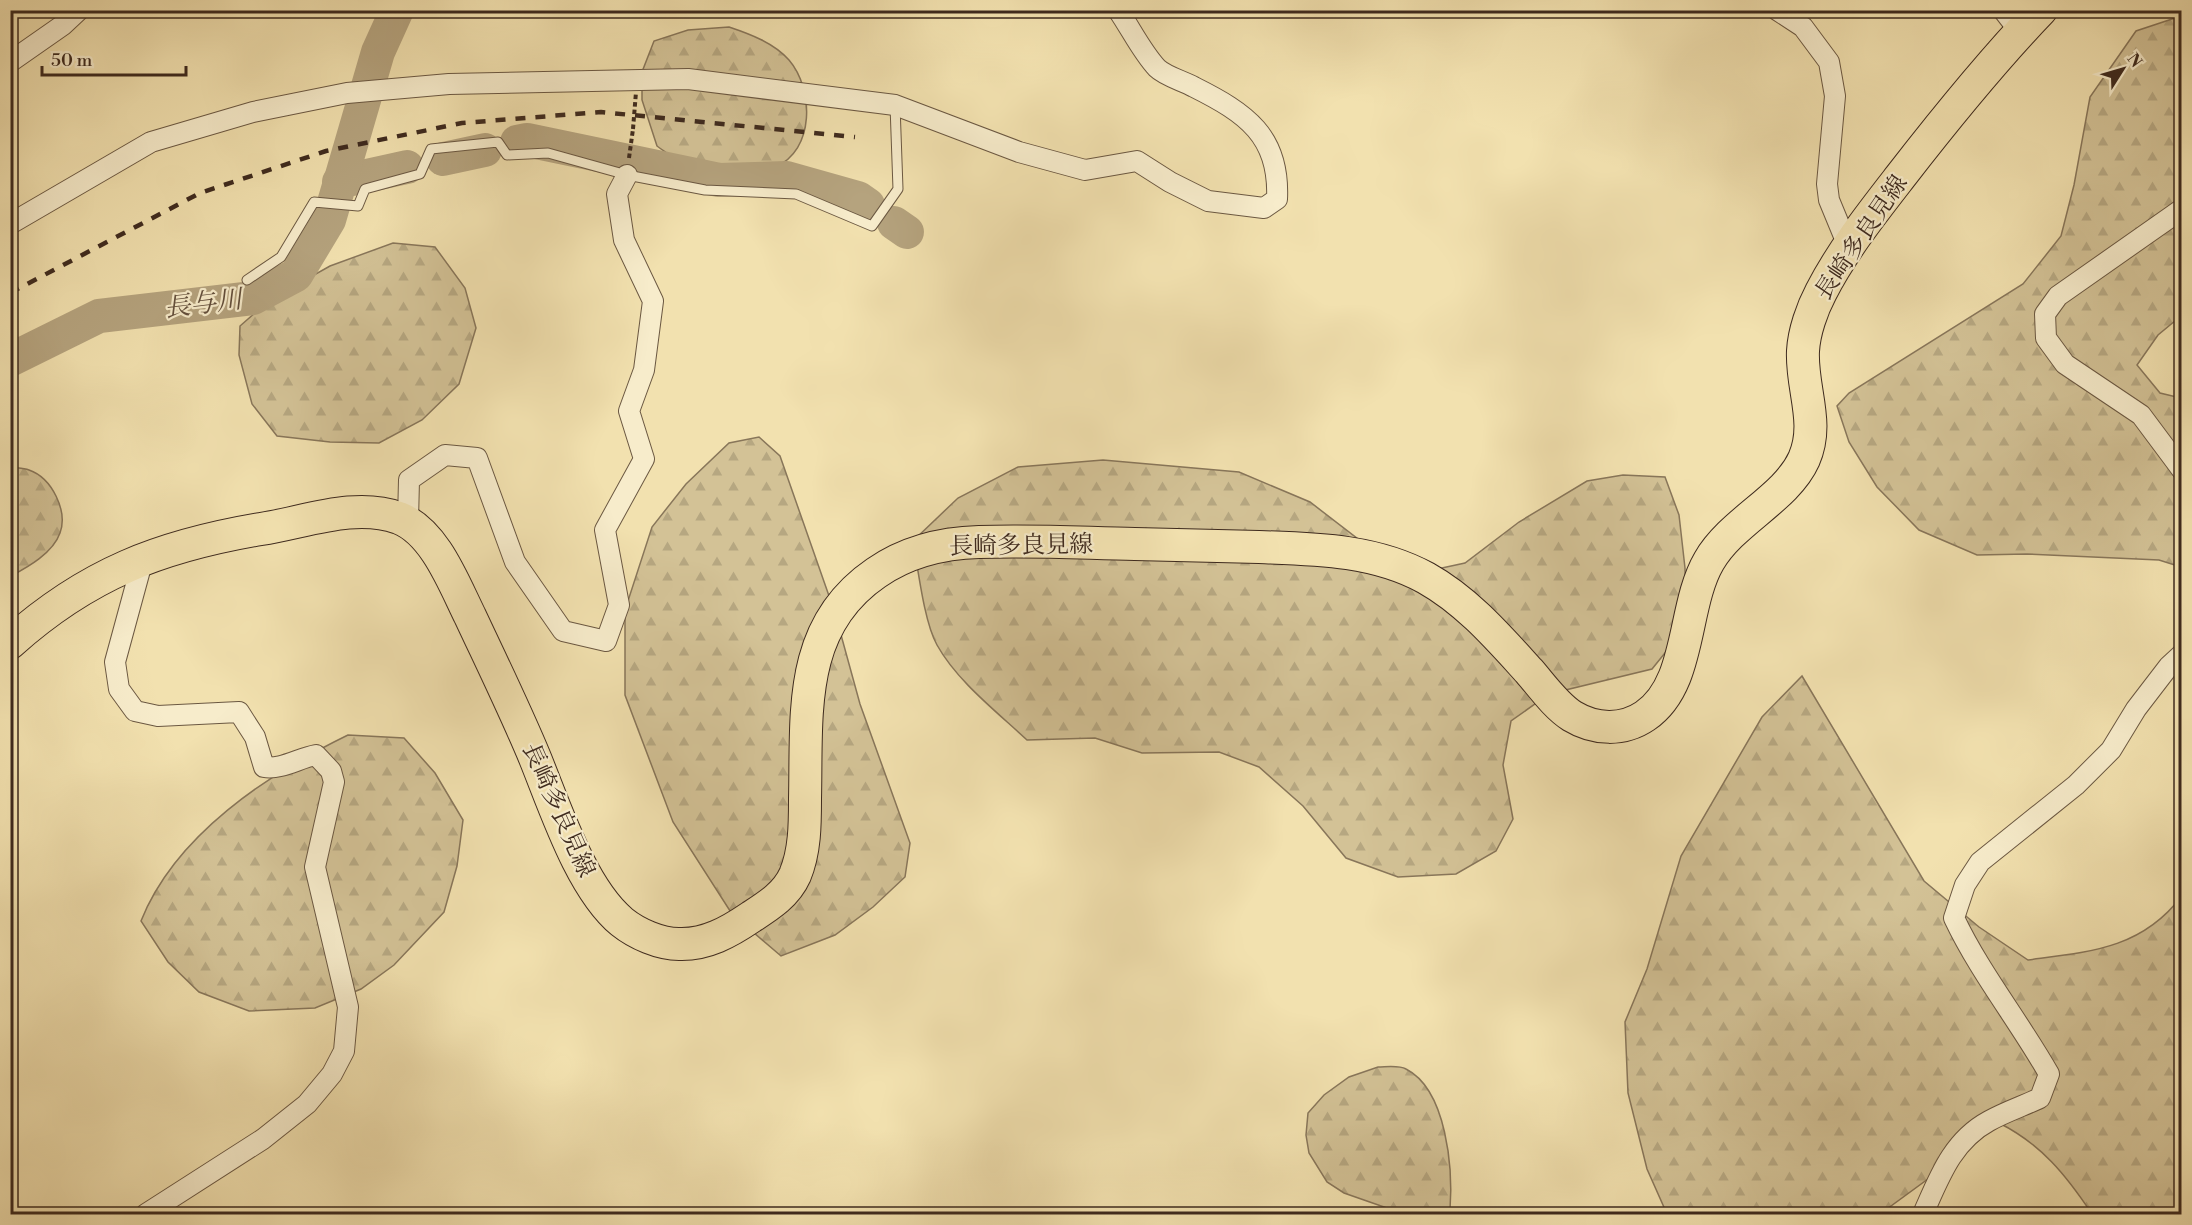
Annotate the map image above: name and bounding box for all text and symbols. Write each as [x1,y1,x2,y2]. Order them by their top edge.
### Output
scale bar [42,39,186,77]
north arrow [2093,39,2153,99]
text: 50 m [51,49,93,72]
text: N [2122,50,2146,72]
street label: 長崎多良見線 [1809,169,1915,306]
water label: 長与川 [162,283,247,325]
street label: 長崎多良見線 [949,530,1093,562]
street label: 長崎多良見線 [515,739,601,882]

